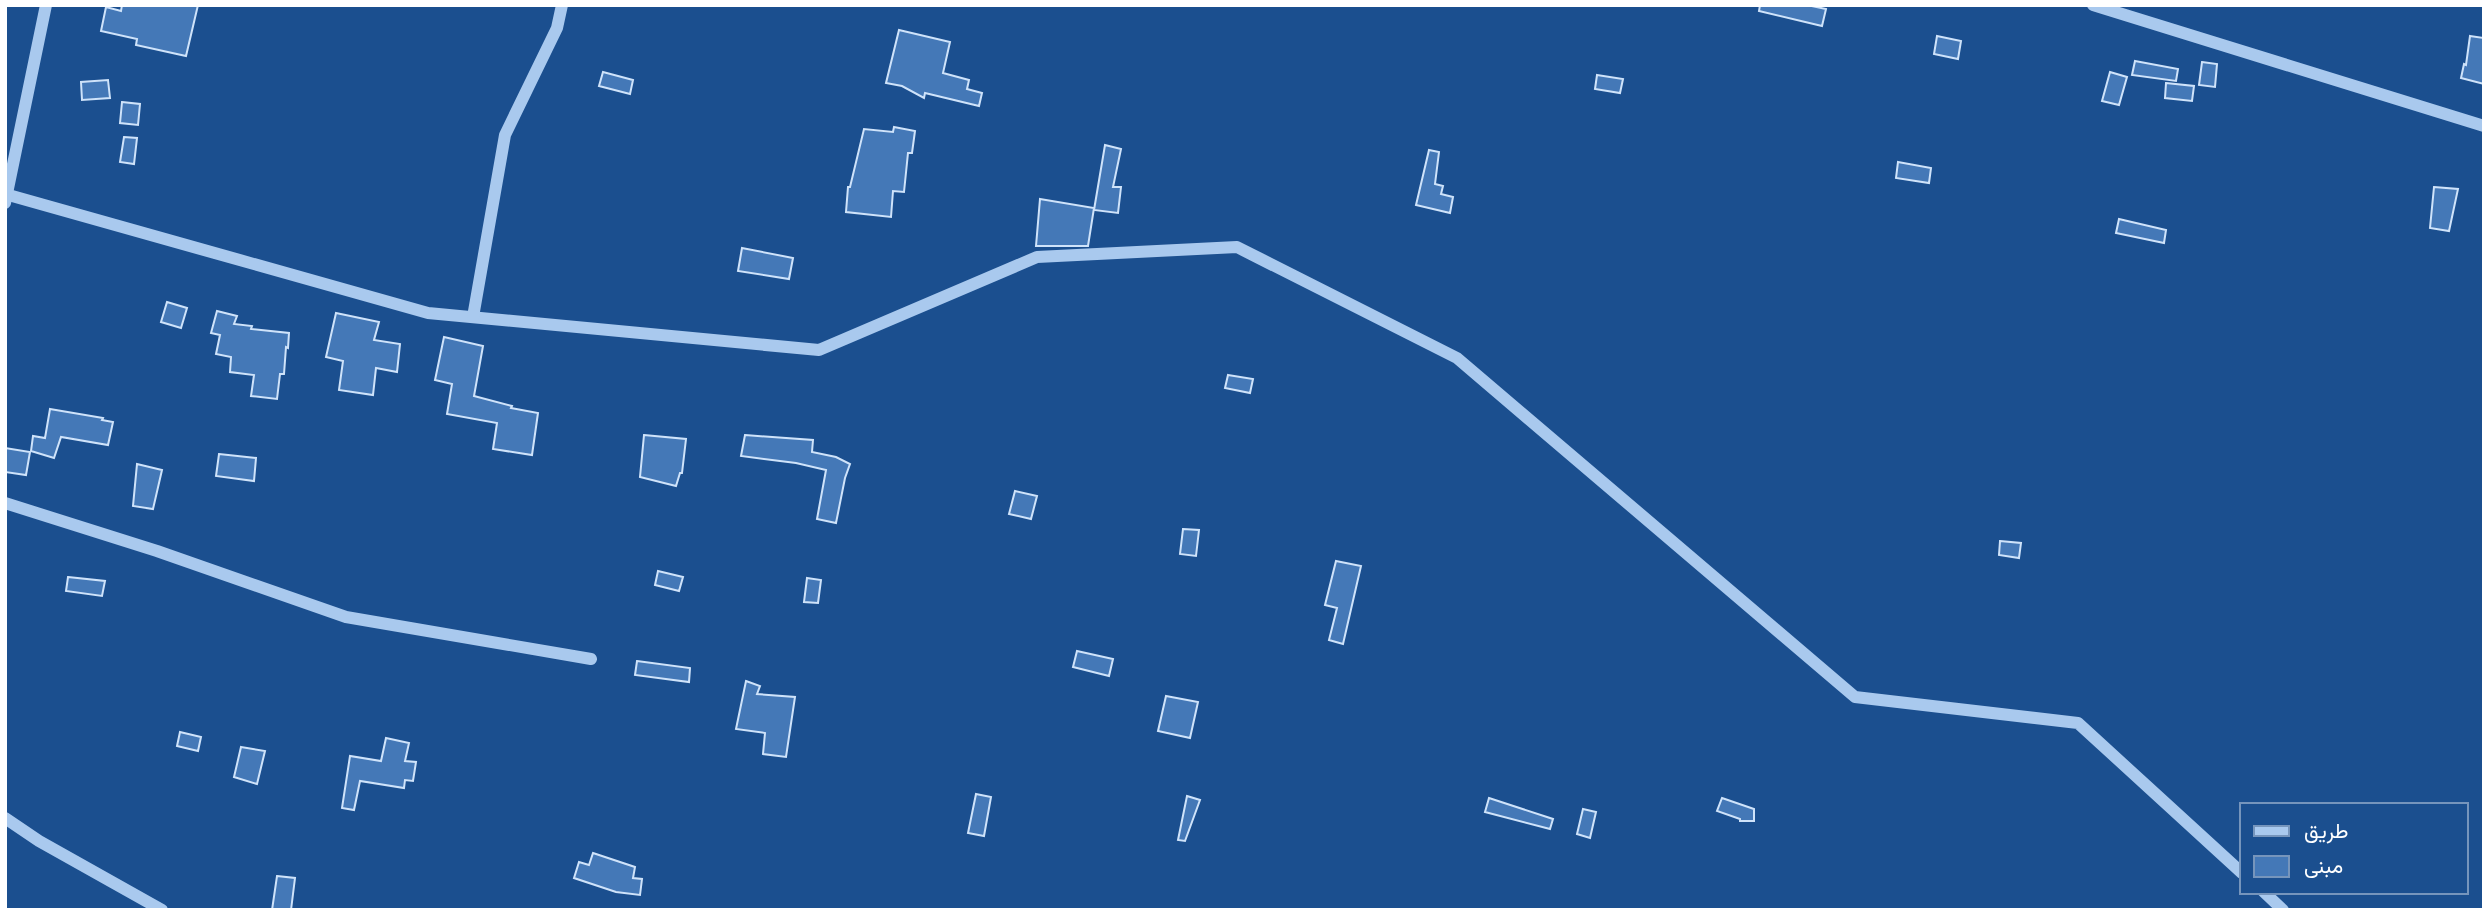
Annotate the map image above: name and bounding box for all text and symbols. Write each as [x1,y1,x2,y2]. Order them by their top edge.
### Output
legend [2240,803,2468,894]
text: طريق [2304,818,2349,844]
text: مبنى [2304,853,2343,878]

